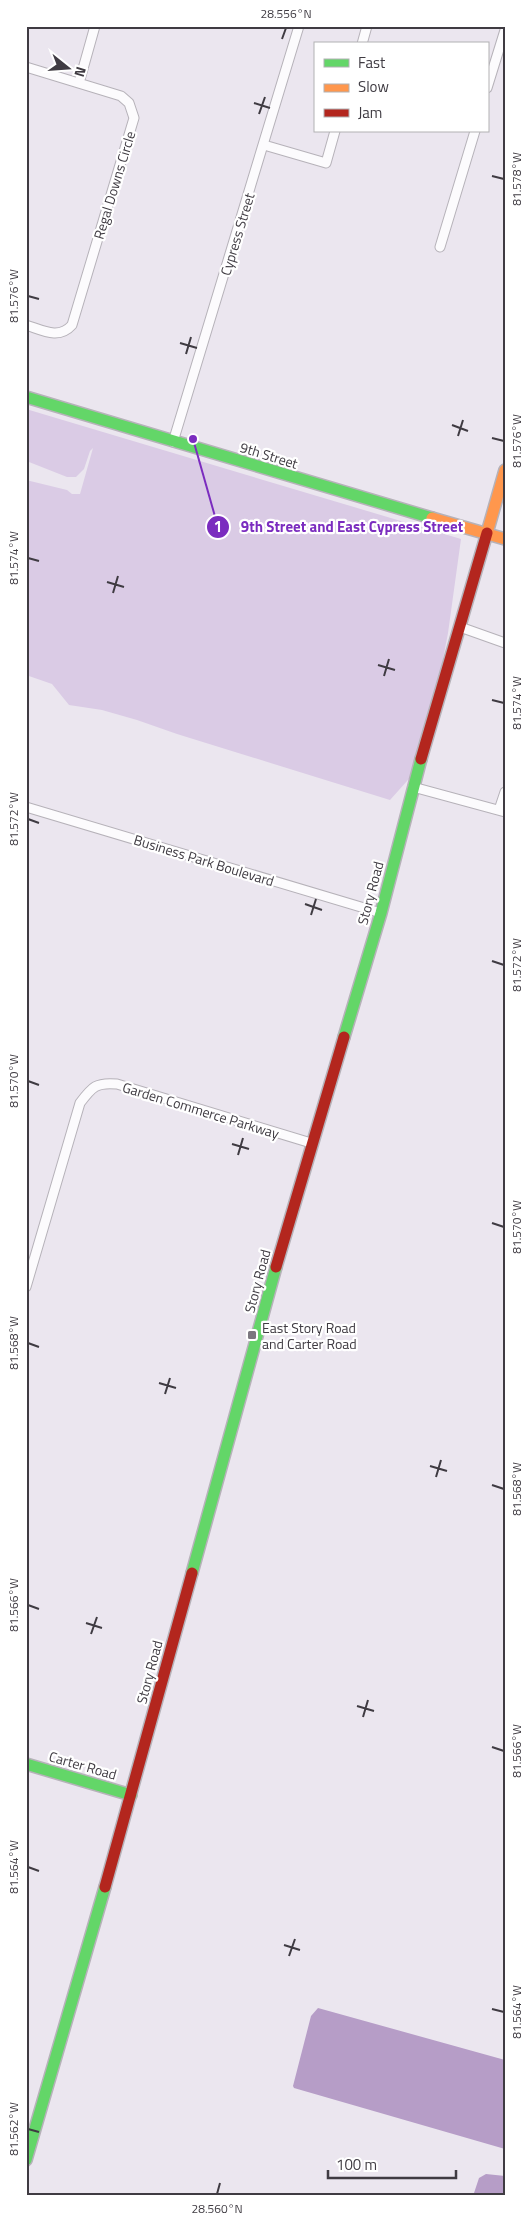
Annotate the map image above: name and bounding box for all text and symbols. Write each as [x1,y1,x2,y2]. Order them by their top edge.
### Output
text: 28.556°N [260,4,312,23]
north arrow [42,42,92,92]
legend [314,42,488,132]
text: Fast [358,51,386,74]
text: N [69,64,92,80]
text: Slow [358,75,389,98]
text: Jam [358,101,382,124]
street label: Regal Downs Circle [88,128,140,242]
text: 81.578°W [507,152,526,206]
street label: Cypress Street [214,190,260,278]
text: 81.576°W [4,269,23,323]
text: 81.576°W [507,414,526,468]
street label: 9th Street [238,436,301,474]
callout: 9th Street and East Cypress Street [206,512,473,542]
text: 1 [214,515,222,538]
text: 9th Street and East Cypress Street [241,515,464,538]
text: 81.574°W [4,531,23,585]
text: 81.574°W [507,676,526,730]
text: 81.572°W [4,792,23,846]
street label: Business Park Boulevard [131,829,277,891]
street label: Story Road [351,859,389,927]
text: 81.572°W [507,938,526,992]
text: 81.570°W [4,1054,23,1108]
street label: Garden Commerce Parkway [120,1076,282,1144]
text: 81.570°W [507,1200,526,1254]
street label: Story Road [238,1247,276,1315]
text: 81.568°W [4,1316,23,1370]
place label: East Story Road and Carter Road [262,1317,357,1354]
marker: East Story Road and Carter Road [246,1329,258,1341]
text: 81.568°W [507,1462,526,1516]
text: 81.566°W [4,1578,23,1632]
street label: Story Road [130,1638,168,1706]
text: 81.566°W [507,1724,526,1778]
street label: Carter Road [47,1745,119,1785]
text: 81.564°W [4,1840,23,1894]
text: 81.564°W [507,1985,526,2039]
text: 81.562°W [4,2102,23,2156]
scale bar [328,2147,456,2179]
text: 100 m [336,2153,377,2176]
text: 28.560°N [191,2199,243,2218]

